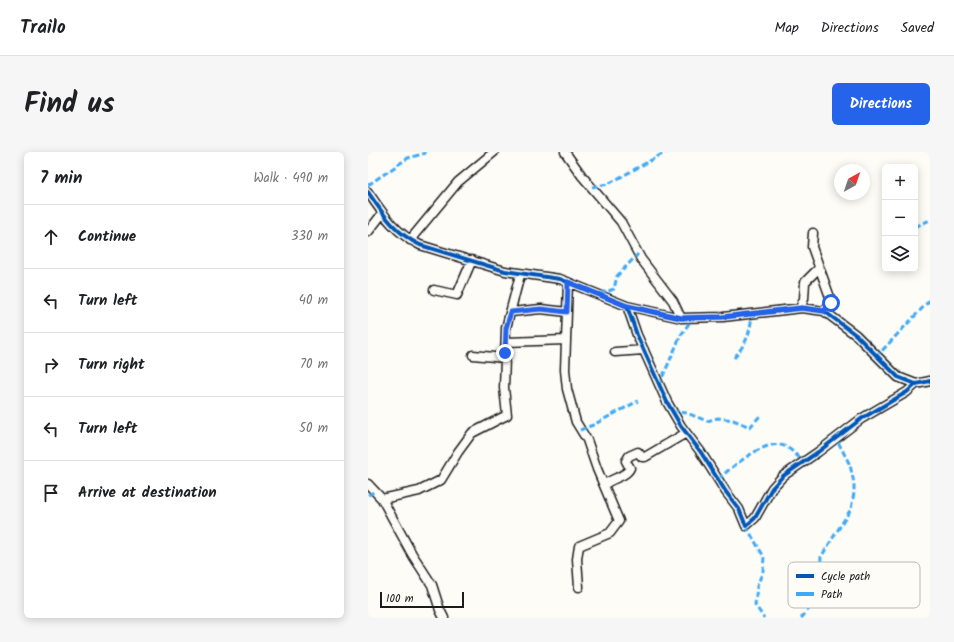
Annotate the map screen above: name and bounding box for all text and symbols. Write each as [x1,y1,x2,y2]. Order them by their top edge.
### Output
text: Trailo [20,13,66,43]
text: Map [774,17,799,39]
text: Directions [821,17,879,39]
text: Saved [901,17,934,39]
text: Find us [24,82,115,127]
button: Directions [832,83,930,125]
north arrow [834,164,870,200]
map controls [882,164,918,272]
button: + [882,164,918,200]
text: 7 min [40,165,82,192]
text: Walk · 490 m [253,168,328,189]
button: − [882,200,918,236]
text: Continue [78,225,136,249]
icon: ahead [40,226,62,248]
text: 330 m [291,226,328,247]
button: layers [882,236,918,272]
text: Turn left [78,289,138,313]
icon: left [40,290,62,312]
text: 40 m [299,290,328,311]
route start [822,294,840,312]
route end [496,344,514,362]
text: Turn right [78,353,145,377]
icon: right [40,354,62,376]
text: 70 m [300,354,328,375]
text: Turn left [78,417,138,441]
icon: left [40,418,62,440]
text: 50 m [299,418,328,439]
text: Arrive at destination [78,481,217,505]
icon: arrive [40,482,62,504]
legend [788,562,920,608]
text: Cycle path [821,568,870,586]
text: Path [821,586,842,604]
scale bar [380,590,464,609]
text: 100 m [386,590,414,608]

